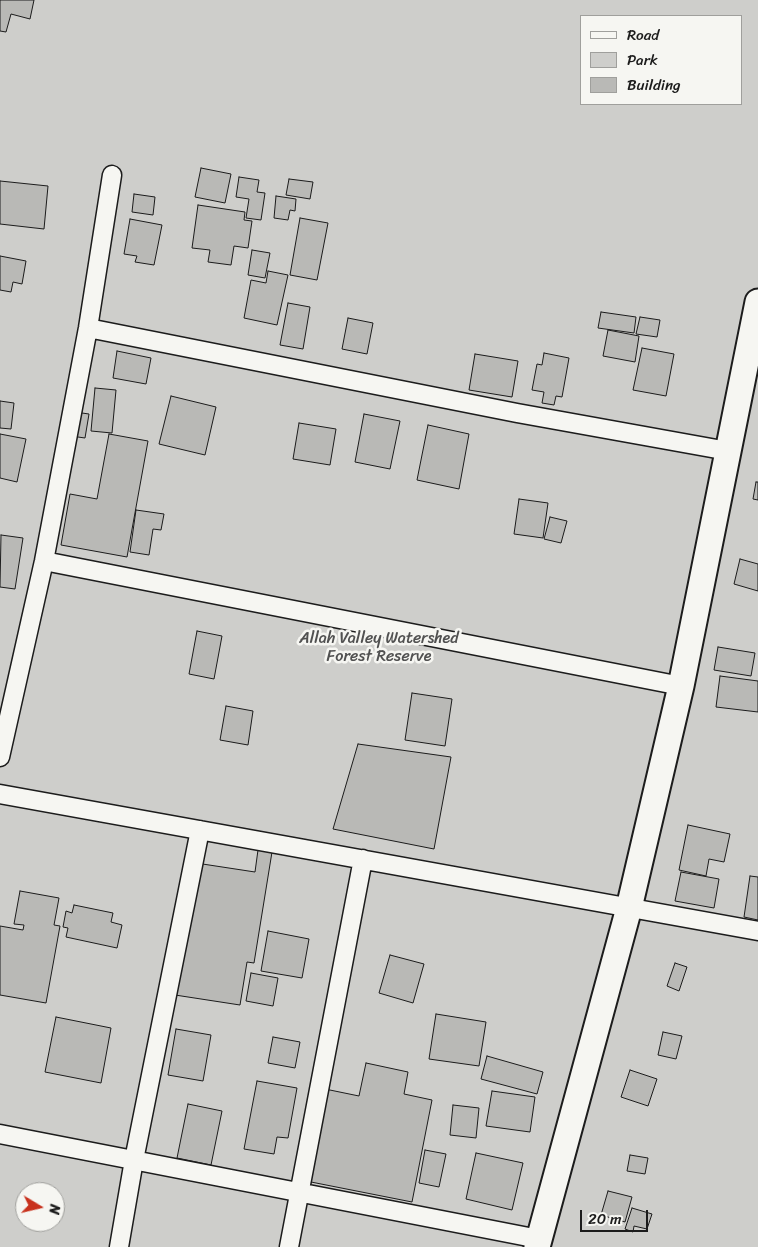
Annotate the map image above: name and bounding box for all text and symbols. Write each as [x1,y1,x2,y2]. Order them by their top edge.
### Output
legend [580,15,743,105]
text: Road [627,22,659,48]
text: Park [627,47,658,73]
text: Building [627,72,681,98]
park label: Allah Valley Watershed Forest Reserve [299,629,459,667]
north arrow [15,1182,65,1232]
scale bar [583,1200,650,1232]
text: N [41,1203,67,1216]
text: 20 m [588,1206,622,1232]

